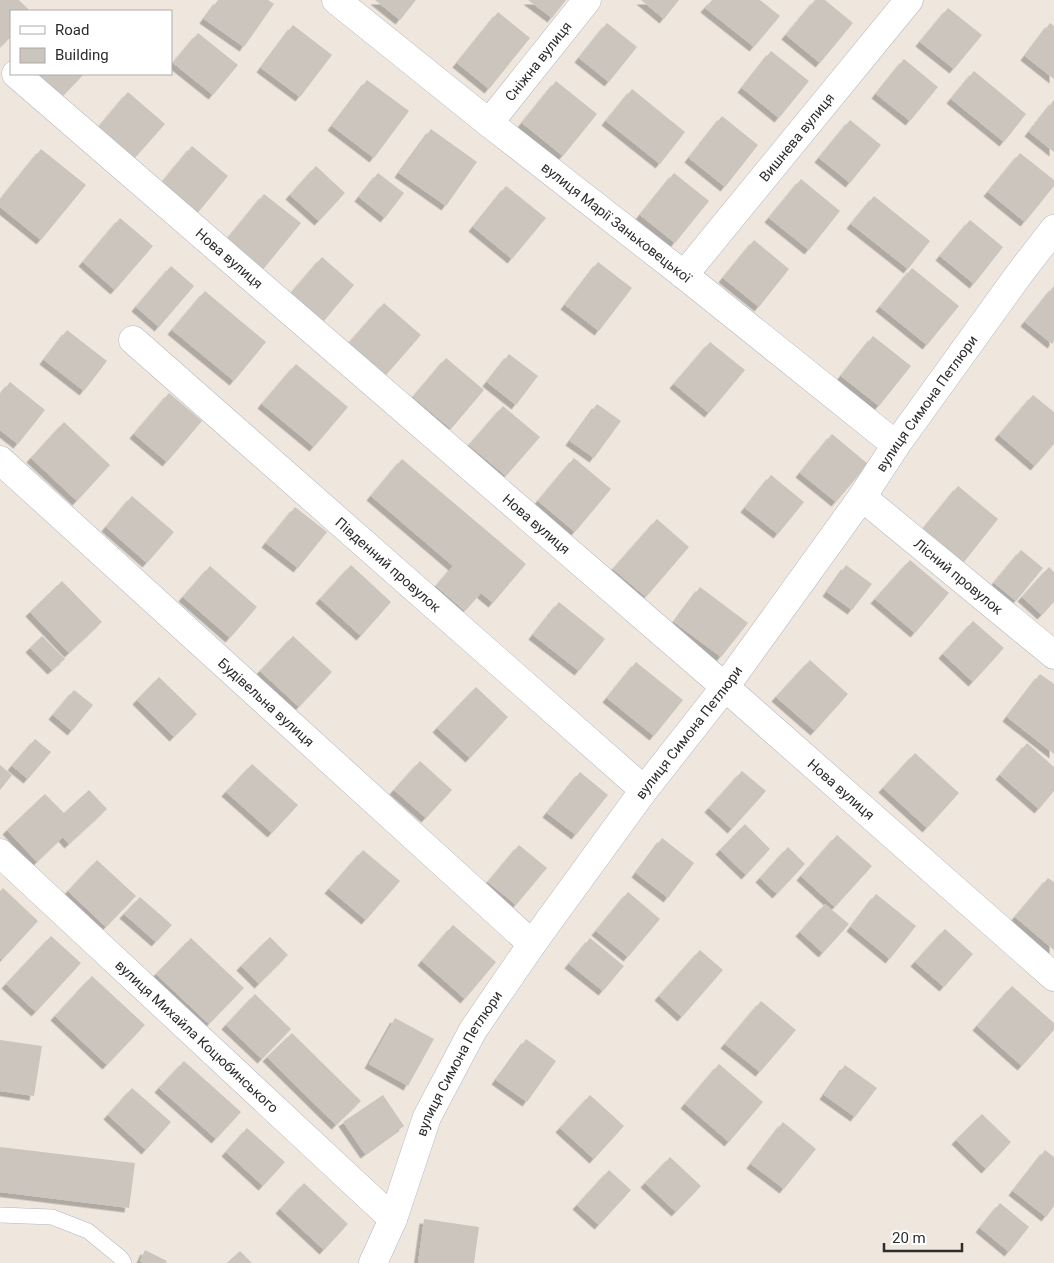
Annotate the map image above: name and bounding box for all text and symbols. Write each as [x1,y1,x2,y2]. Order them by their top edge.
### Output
legend [10,10,172,75]
street label: Сніжна вулиця [502,18,575,104]
text: Road [55,21,89,39]
text: Building [55,46,109,64]
street label: Вишнева вулиця [756,90,838,185]
street label: вулиця Марії Заньковецької [538,159,695,286]
street label: Нова вулиця [192,225,266,292]
street label: вулиця Симона Петлюри [873,332,981,475]
street label: Нова вулиця [500,491,573,557]
street label: Південний провулок [332,514,444,616]
street label: Лісний провулок [911,535,1007,618]
street label: Будівельна вулиця [215,655,317,750]
street label: вулиця Симона Петлюри [632,663,745,802]
street label: Нова вулиця [804,756,878,823]
street label: вулиця Михайла Коцюбинського [112,957,282,1116]
street label: вулиця Симона Петлюри [413,988,505,1138]
scale bar [884,1220,962,1252]
text: 20 m [892,1229,926,1247]

